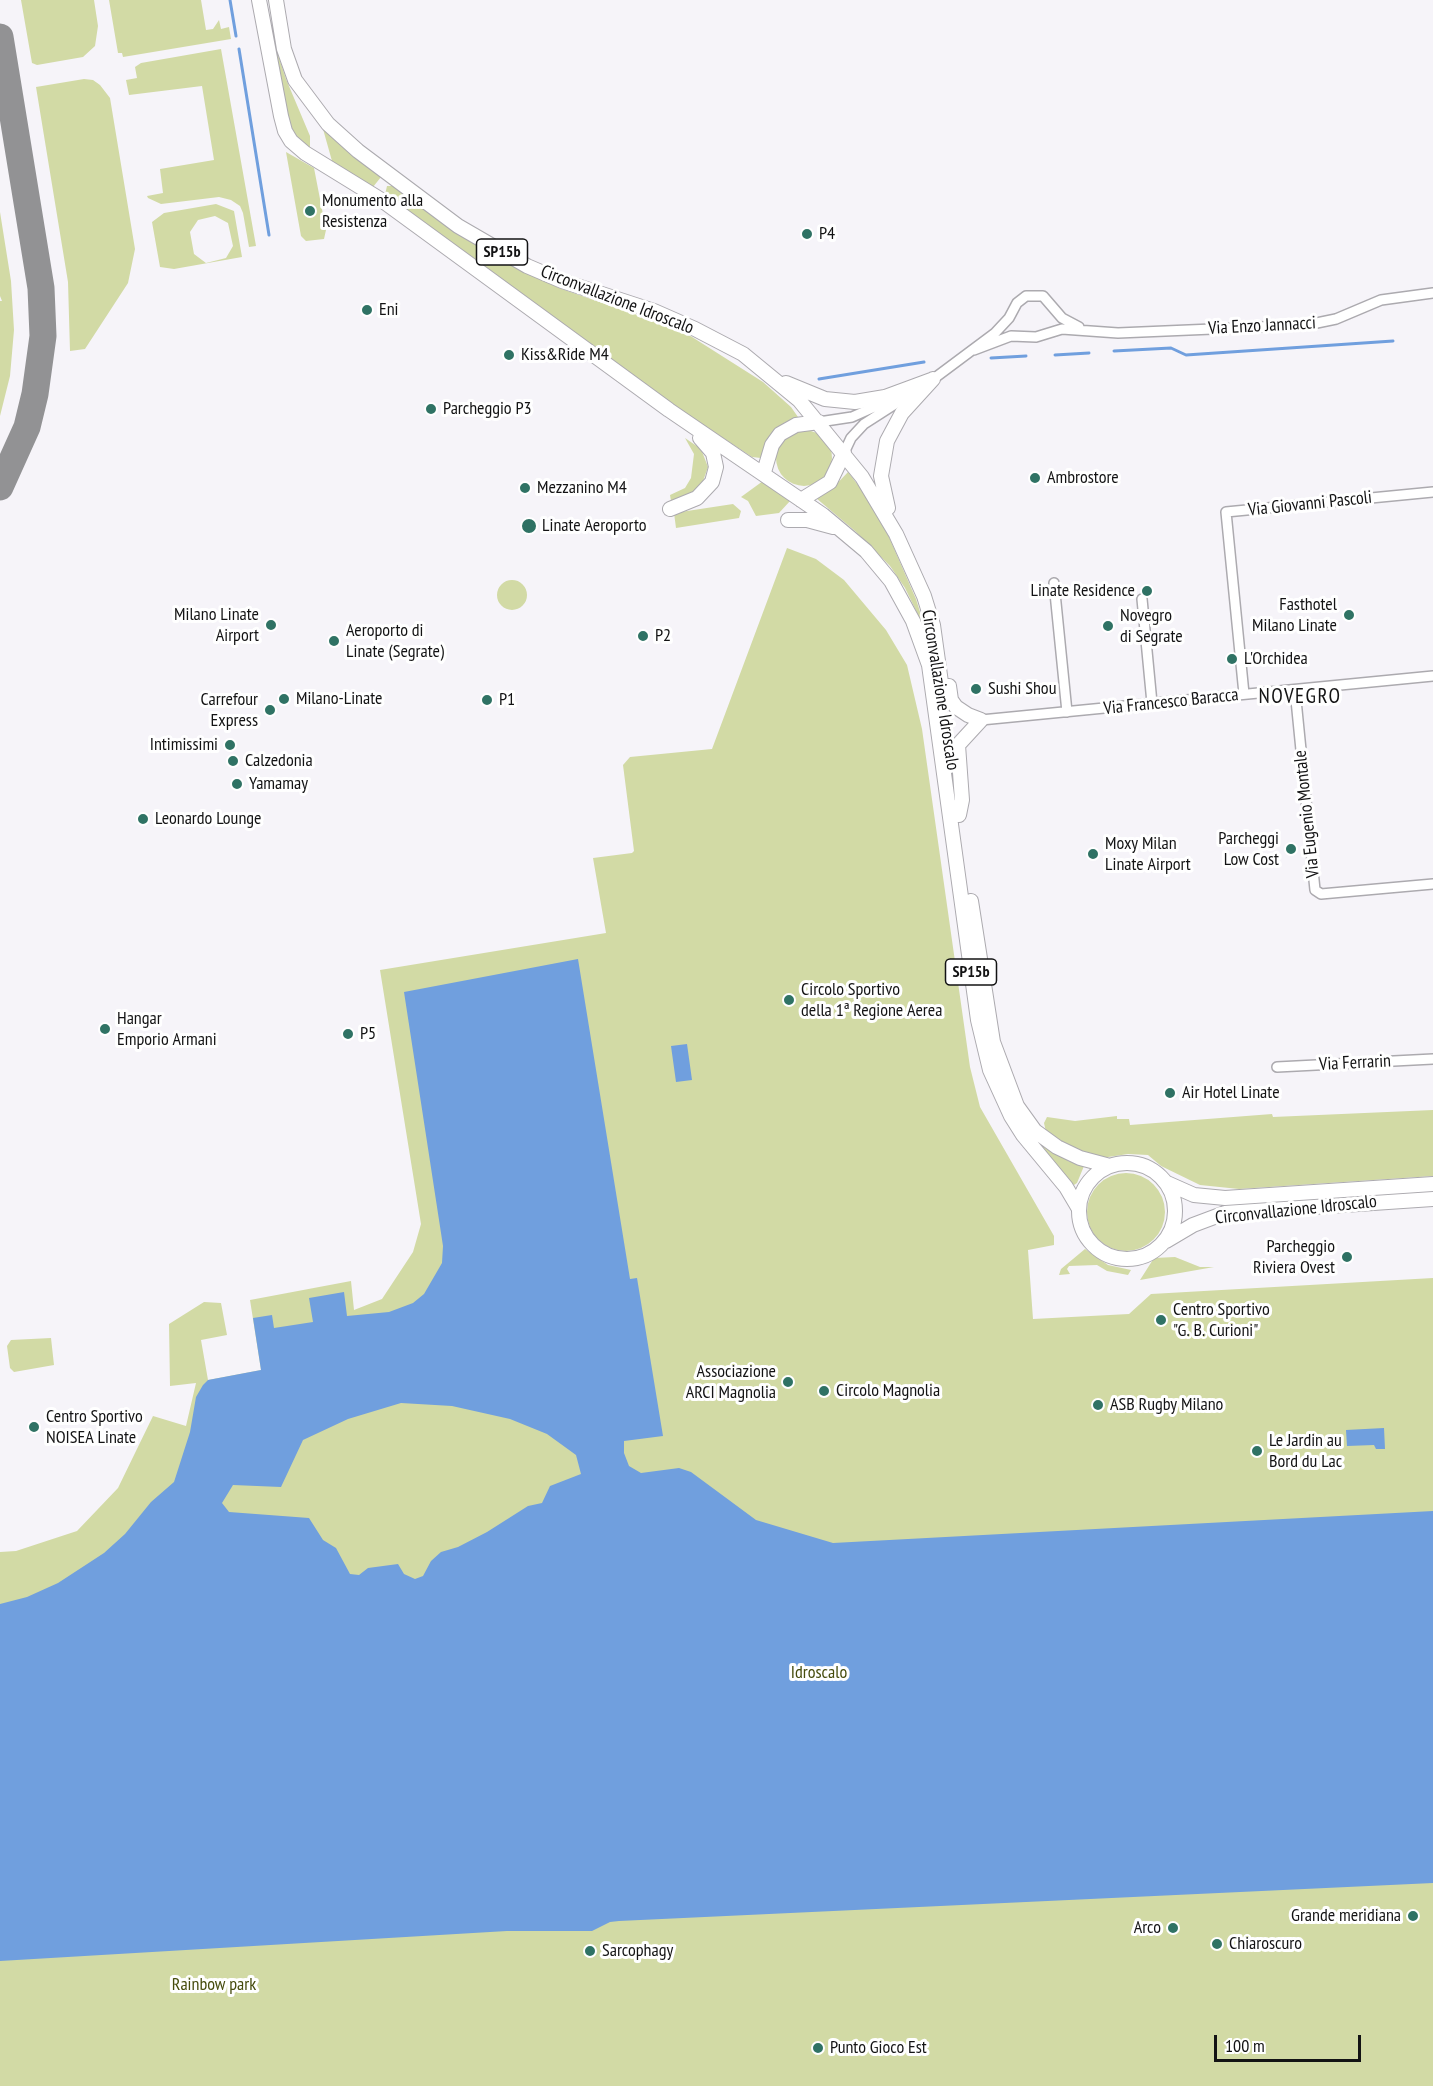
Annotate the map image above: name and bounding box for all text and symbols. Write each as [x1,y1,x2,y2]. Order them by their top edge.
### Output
place label: Monumento alla Resistenza [322,190,423,232]
marker: Monumento alla Resistenza [303,204,317,218]
place label: P4 [819,223,835,245]
marker: P4 [800,227,814,241]
road number: SP15b [476,239,528,265]
street label: Circonvallazione Idroscalo [537,261,697,339]
place label: Eni [379,299,399,321]
marker: Eni [360,303,374,317]
street label: Via Enzo Jannacci [1208,312,1316,340]
place label: Kiss&Ride M4 [521,344,609,366]
marker: Kiss&Ride M4 [502,348,516,362]
place label: Parcheggio P3 [443,398,532,420]
marker: Parcheggio P3 [424,402,438,416]
place label: Ambrostore [1047,467,1119,489]
marker: Ambrostore [1028,471,1042,485]
place label: Mezzanino M4 [537,477,627,499]
marker: Mezzanino M4 [518,481,532,495]
street label: Via Giovanni Pascoli [1247,487,1373,521]
place label: Linate Aeroporto [542,515,647,537]
marker: Linate Aeroporto [520,517,538,535]
place label: Linate Residence [1030,580,1135,602]
marker: Linate Residence [1140,584,1154,598]
place label: Fasthotel Milano Linate [1252,594,1337,636]
place label: Milano Linate Airport [174,604,259,646]
place label: Novegro di Segrate [1120,605,1183,648]
street label: Circonvallazione Idroscalo [917,608,963,772]
marker: Fasthotel Milano Linate [1342,608,1356,622]
marker: Milano Linate Airport [264,618,278,632]
marker: Novegro di Segrate [1101,619,1115,633]
place label: Aeroporto di Linate (Segrate) [346,620,444,662]
place label: P2 [655,625,671,647]
marker: P2 [636,629,650,643]
marker: Aeroporto di Linate (Segrate) [327,634,341,648]
place label: L'Orchidea [1244,648,1308,670]
marker: L'Orchidea [1225,652,1239,666]
place label: Sushi Shou [988,678,1056,700]
marker: Sushi Shou [969,682,983,696]
street label: Via Francesco Baracca [1102,684,1240,720]
district label: NOVEGRO [1259,684,1341,710]
place label: Milano-Linate [296,688,382,710]
place label: Carrefour Express [200,689,258,732]
place label: P1 [499,689,515,711]
marker: Milano-Linate [277,692,291,706]
marker: P1 [480,693,494,707]
marker: Carrefour Express [263,703,277,717]
place label: Intimissimi [150,734,218,756]
marker: Intimissimi [223,738,237,752]
street label: Via Eugenio Montale [1290,749,1324,879]
place label: Calzedonia [245,750,313,772]
marker: Calzedonia [226,754,240,768]
place label: Yamamay [249,773,308,795]
marker: Yamamay [230,777,244,791]
place label: Leonardo Lounge [155,808,262,830]
marker: Leonardo Lounge [136,812,150,826]
place label: Parcheggi Low Cost [1218,828,1279,870]
place label: Moxy Milan Linate Airport [1105,833,1191,876]
marker: Parcheggi Low Cost [1284,842,1298,856]
marker: Moxy Milan Linate Airport [1086,847,1100,861]
road number: SP15b [946,959,996,985]
place label: Circolo Sportivo della 1ª Regione Aerea [801,979,942,1022]
marker: Circolo Sportivo della 1ª Regione Aerea [782,993,796,1007]
place label: Hangar Emporio Armani [117,1008,217,1050]
marker: Hangar Emporio Armani [98,1022,112,1036]
place label: P5 [360,1023,376,1045]
marker: P5 [341,1027,355,1041]
street label: Via Ferrarin [1319,1050,1391,1076]
place label: Air Hotel Linate [1182,1082,1280,1104]
marker: Air Hotel Linate [1163,1086,1177,1100]
street label: Circonvallazione Idroscalo [1214,1191,1378,1229]
place label: Parcheggio Riviera Ovest [1253,1236,1335,1278]
marker: Parcheggio Riviera Ovest [1340,1250,1354,1264]
place label: Centro Sportivo "G. B. Curioni" [1173,1299,1270,1342]
marker: Centro Sportivo "G. B. Curioni" [1154,1313,1168,1327]
place label: Associazione ARCI Magnolia [686,1361,776,1404]
marker: Associazione ARCI Magnolia [781,1375,795,1389]
place label: Circolo Magnolia [836,1380,940,1402]
marker: Circolo Magnolia [817,1384,831,1398]
place label: ASB Rugby Milano [1110,1394,1223,1416]
marker: ASB Rugby Milano [1091,1398,1105,1412]
place label: Centro Sportivo NOISEA Linate [46,1406,143,1448]
marker: Centro Sportivo NOISEA Linate [27,1420,41,1434]
place label: Le Jardin au Bord du Lac [1269,1430,1342,1472]
marker: Le Jardin au Bord du Lac [1250,1444,1264,1458]
park label: Idroscalo [791,1662,847,1684]
place label: Grande meridiana [1291,1905,1401,1927]
marker: Grande meridiana [1406,1909,1420,1923]
place label: Arco [1134,1917,1161,1939]
marker: Arco [1166,1921,1180,1935]
place label: Chiaroscuro [1229,1933,1302,1955]
marker: Chiaroscuro [1210,1937,1224,1951]
place label: Sarcophagy [602,1940,673,1962]
marker: Sarcophagy [583,1944,597,1958]
park label: Rainbow park [172,1974,256,1996]
scale bar [1217,2023,1364,2061]
text: 100 m [1225,2034,1265,2057]
place label: Punto Gioco Est [830,2037,927,2059]
marker: Punto Gioco Est [811,2041,825,2055]

